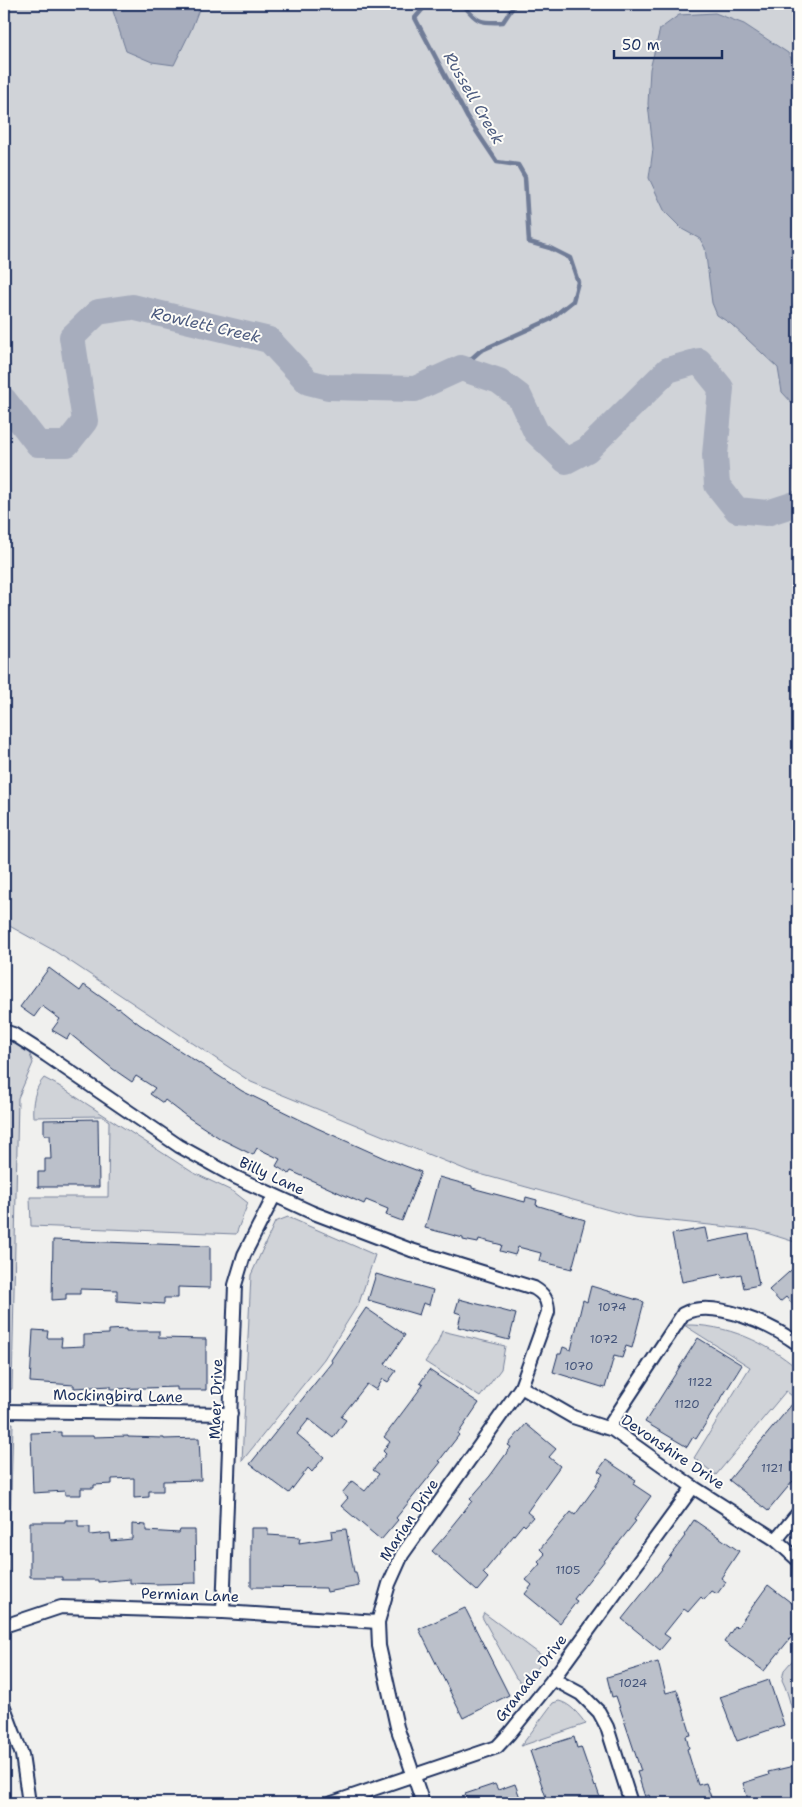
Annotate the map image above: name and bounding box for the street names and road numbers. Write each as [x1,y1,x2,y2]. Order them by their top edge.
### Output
street label: Billy Lane [236,1152,308,1200]
street label: Maer Drive [205,1358,227,1440]
street label: Mockingbird Lane [53,1385,183,1407]
street label: Devonshire Drive [617,1410,729,1494]
street label: Marian Drive [375,1475,443,1565]
street label: Permian Lane [141,1583,239,1607]
street label: Granada Drive [491,1630,571,1726]

